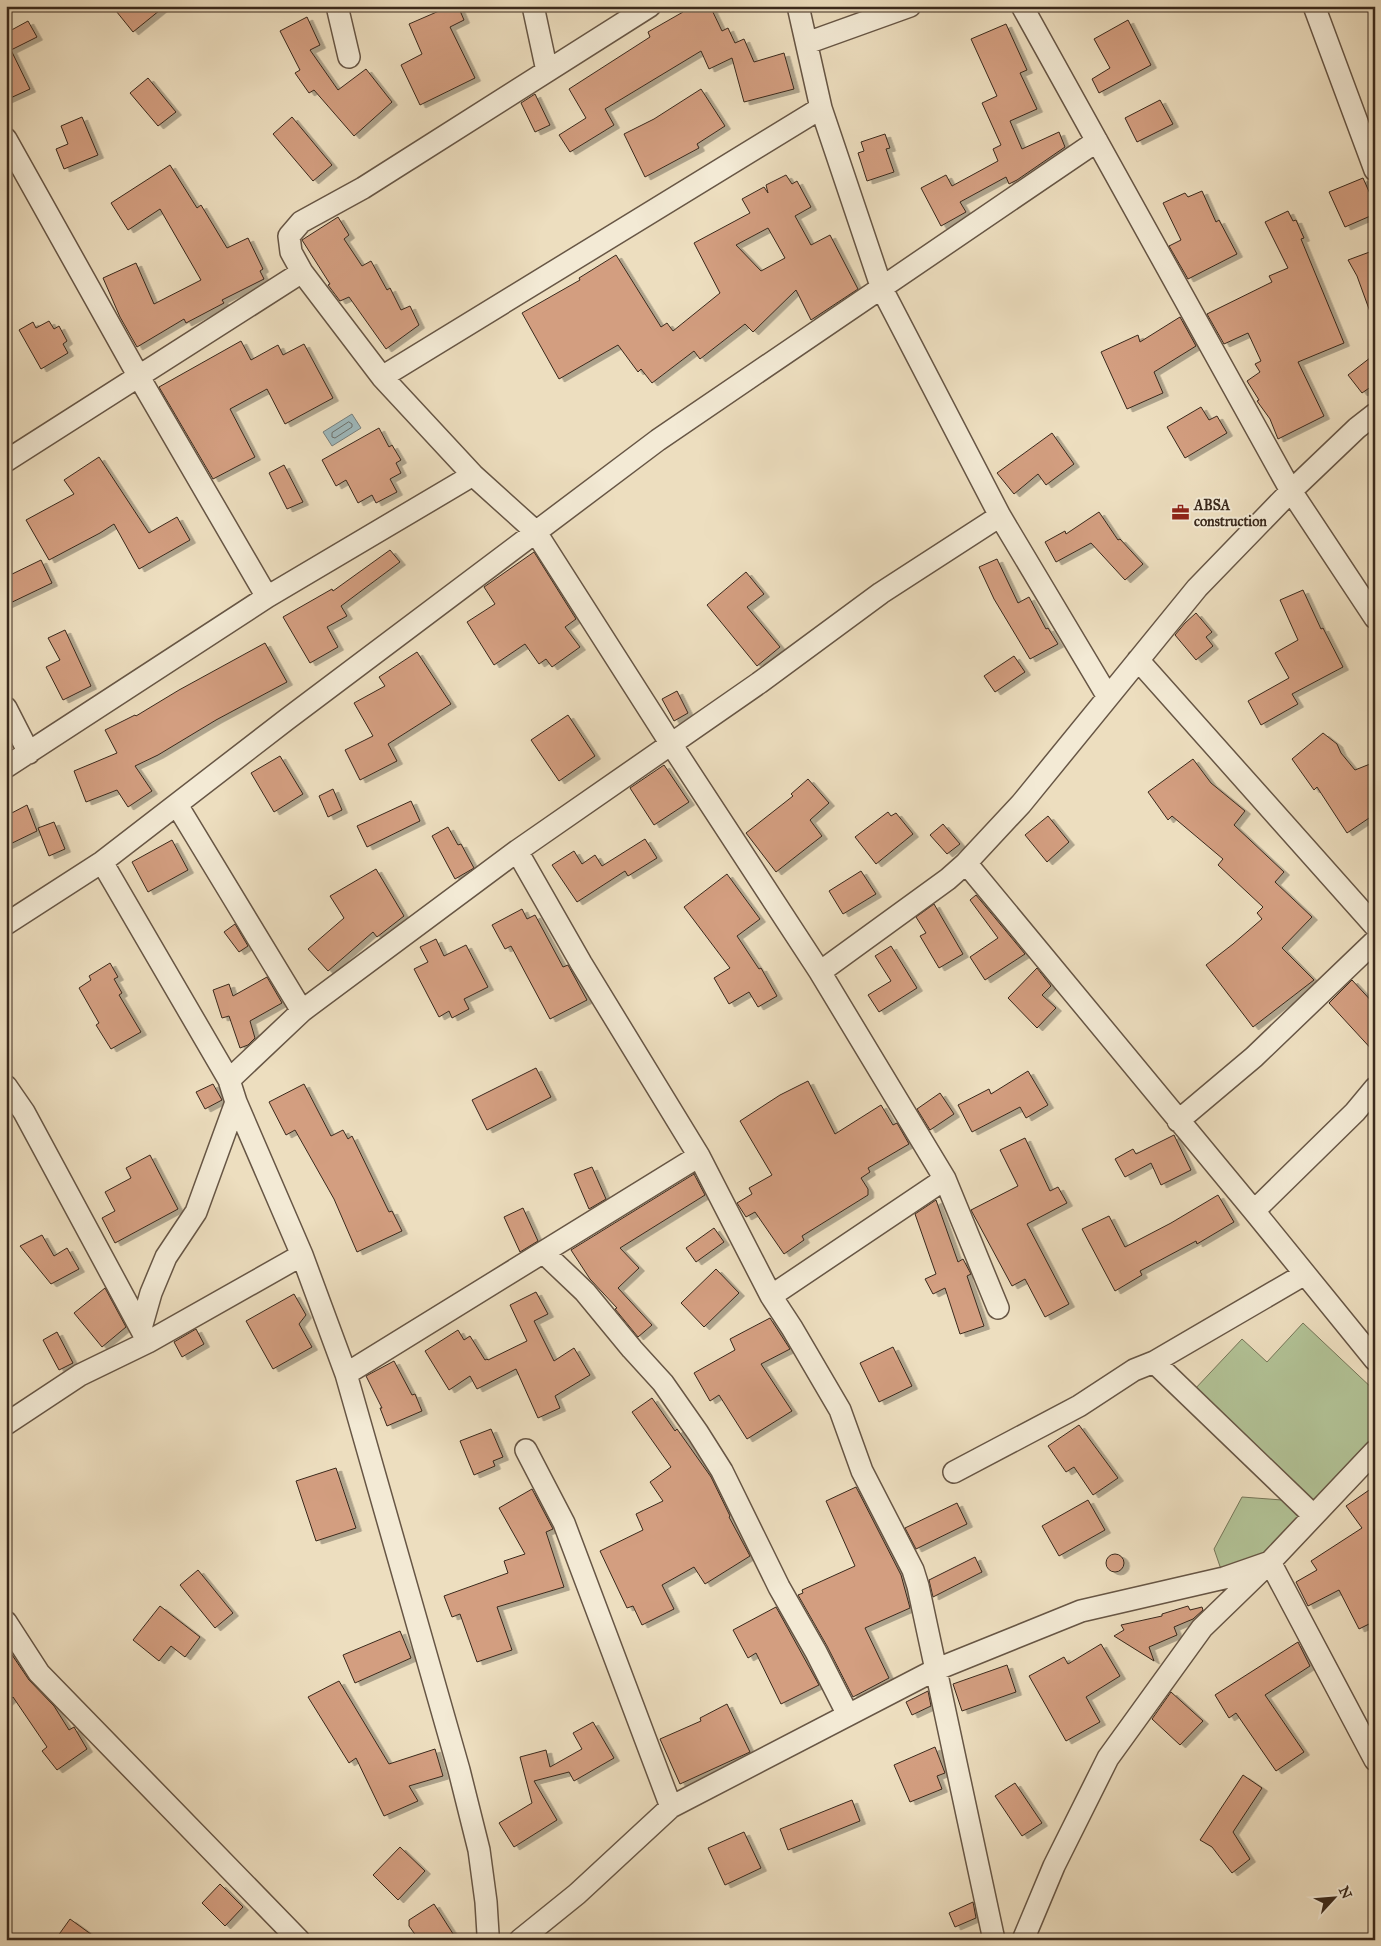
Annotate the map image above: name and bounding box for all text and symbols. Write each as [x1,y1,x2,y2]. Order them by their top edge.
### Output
place label: ABSA construction [1193,497,1267,530]
office icon: ABSA construction [1170,503,1190,523]
north arrow [1308,1874,1358,1924]
text: N [1335,1883,1356,1902]

